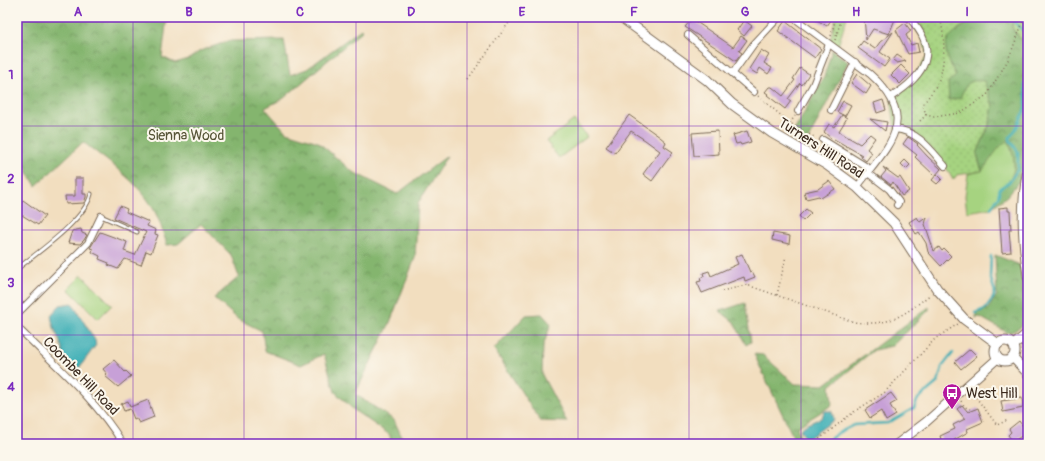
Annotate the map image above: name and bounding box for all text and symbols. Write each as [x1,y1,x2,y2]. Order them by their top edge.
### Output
text: A [74,4,83,20]
text: B [185,4,193,20]
text: C [296,4,304,20]
text: D [407,4,415,20]
text: E [519,4,526,20]
text: F [630,4,638,20]
text: G [741,4,750,20]
text: H [852,4,860,20]
text: I [965,4,969,20]
text: 1 [8,67,14,83]
street label: Turners Hill Road [775,114,867,182]
park label: Sienna Wood [148,127,224,144]
text: 2 [7,171,15,187]
text: 3 [7,275,15,291]
street label: Coombe Hill Road [39,333,123,419]
text: 4 [7,379,15,395]
bus stop icon: West Hill [941,382,963,410]
place label: West Hill [966,385,1018,402]

